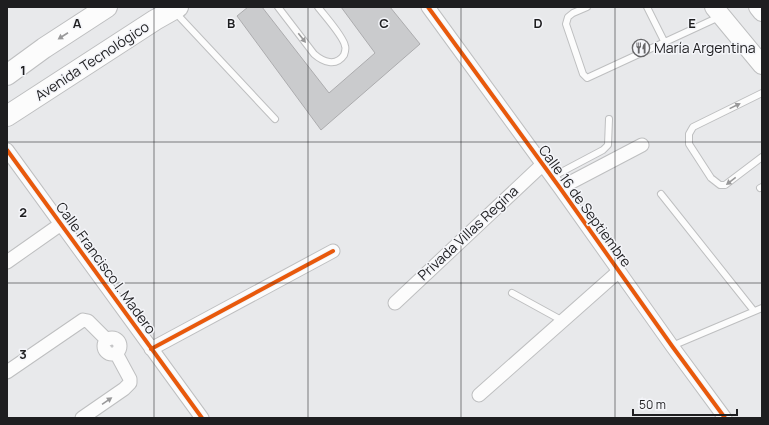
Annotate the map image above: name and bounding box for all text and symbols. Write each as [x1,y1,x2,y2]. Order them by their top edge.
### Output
text: B [227,14,235,32]
text: C [379,14,389,32]
text: D [533,14,543,32]
text: E [688,14,696,32]
street label: Avenida Tecnológico [32,18,152,104]
one-way arrow [57,32,69,39]
one-way arrow [298,32,306,43]
restaurant icon: María Argentina [631,38,651,58]
place label: María Argentina [654,38,756,57]
text: 1 [20,61,26,79]
one-way arrow [730,103,741,109]
street label: Calle 16 de Septiembre [535,141,636,271]
one-way arrow [726,176,737,185]
street label: Privada Villas Regina [413,181,522,284]
street label: Calle Francisco I. Madero [52,198,161,338]
text: 2 [19,203,27,221]
text: 3 [19,345,27,363]
scale bar [633,391,737,417]
text: 50 m [639,396,666,413]
one-way arrow [101,397,112,405]

